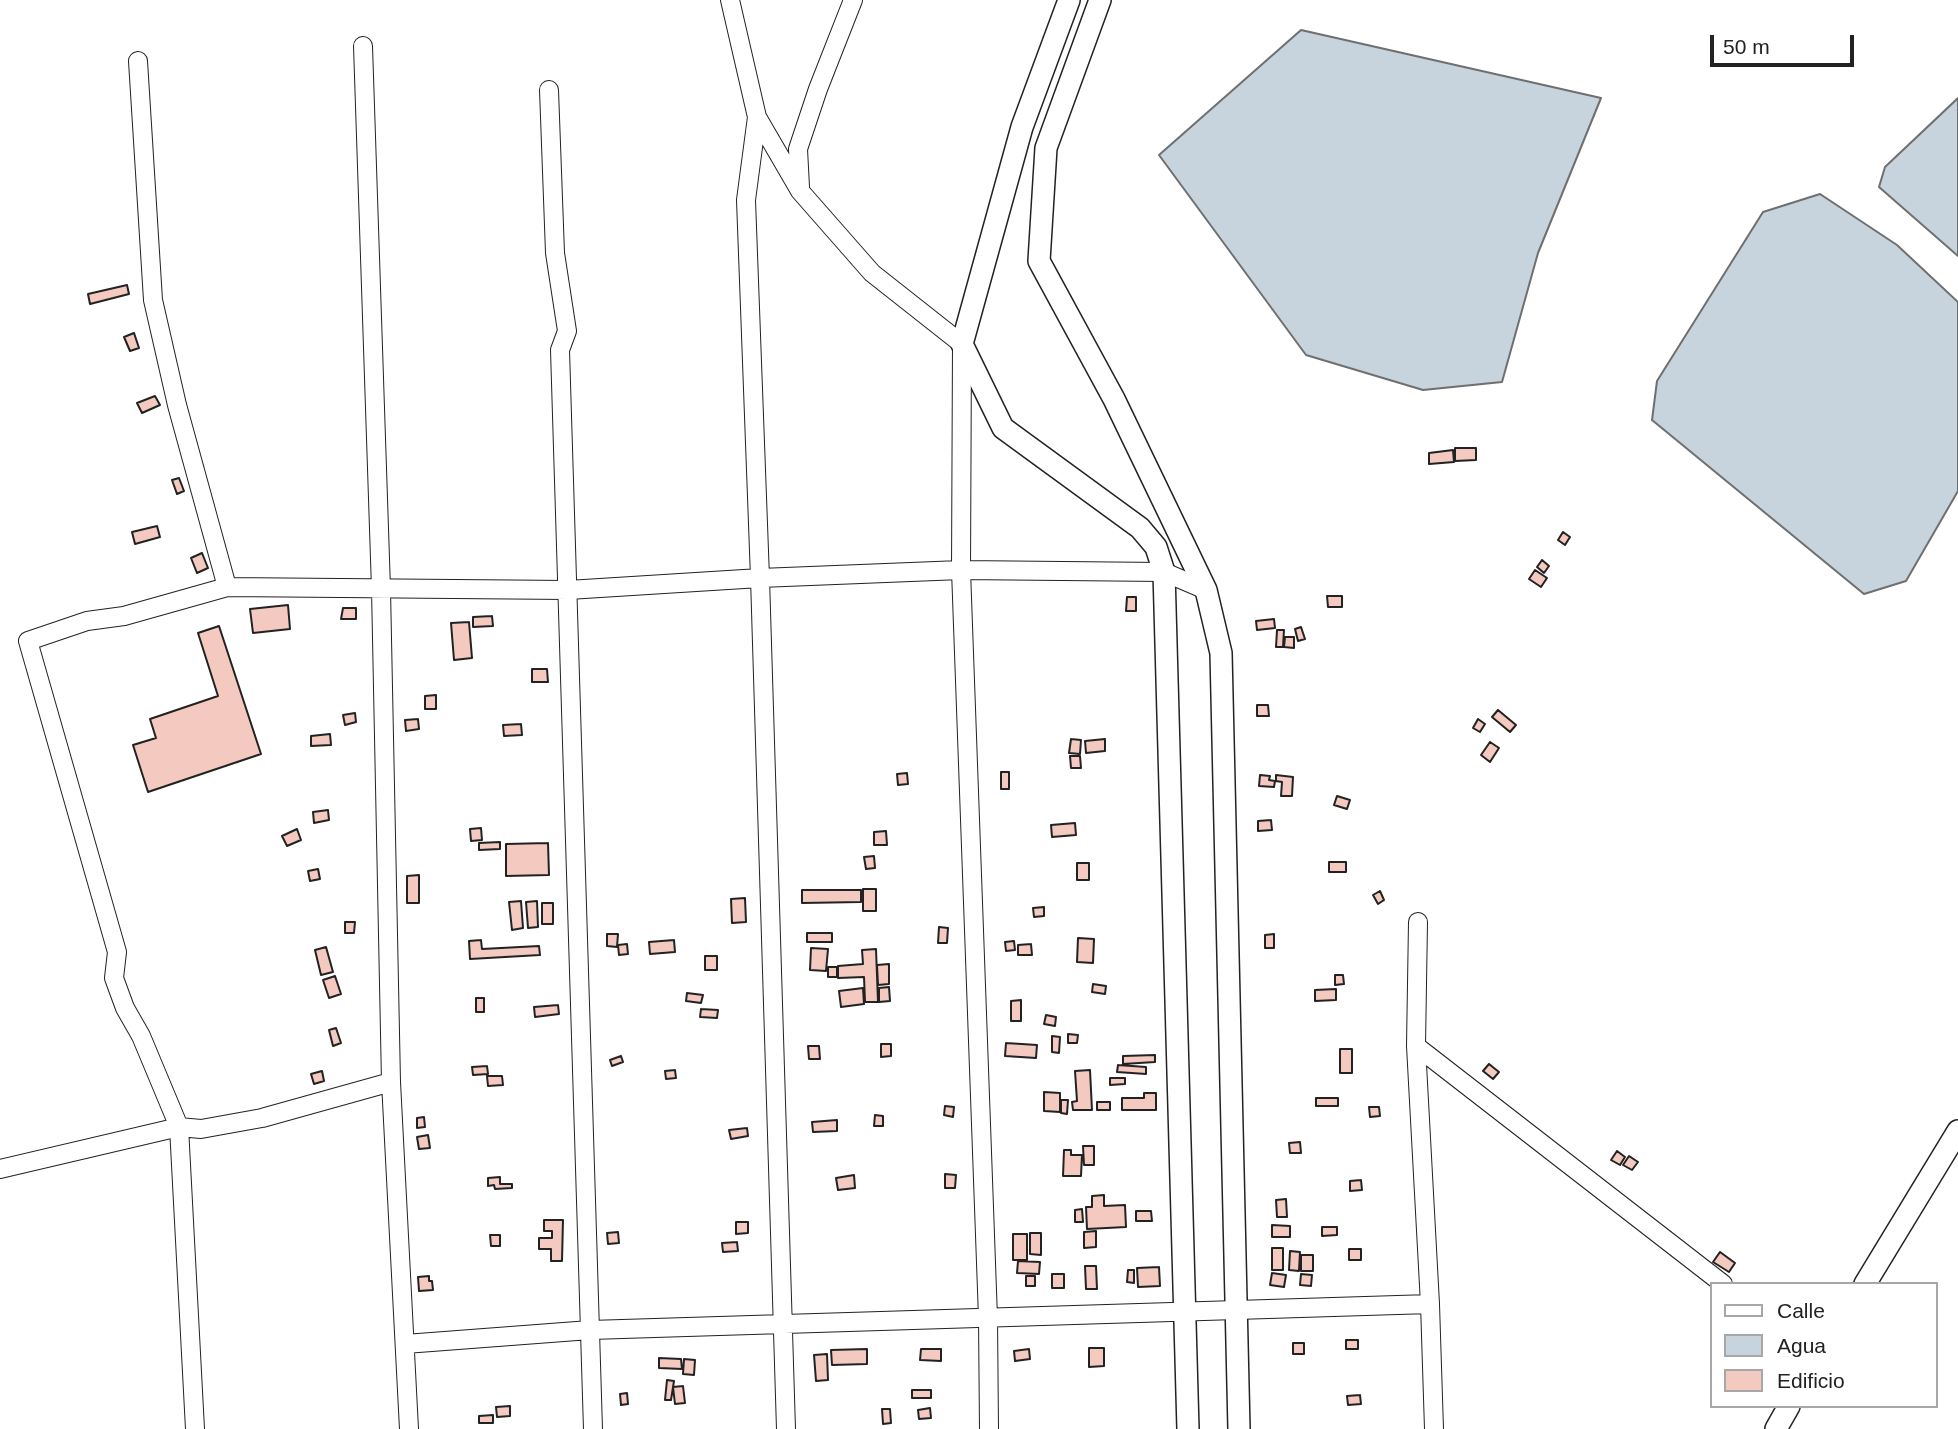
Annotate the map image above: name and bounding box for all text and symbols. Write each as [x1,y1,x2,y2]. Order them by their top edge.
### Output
scale bar [1713,21,1856,65]
text: 50 m [1723,35,1770,58]
legend [1710,1282,1937,1408]
text: Calle [1777,1299,1825,1322]
text: Agua [1777,1334,1826,1357]
text: Edificio [1777,1369,1845,1392]

